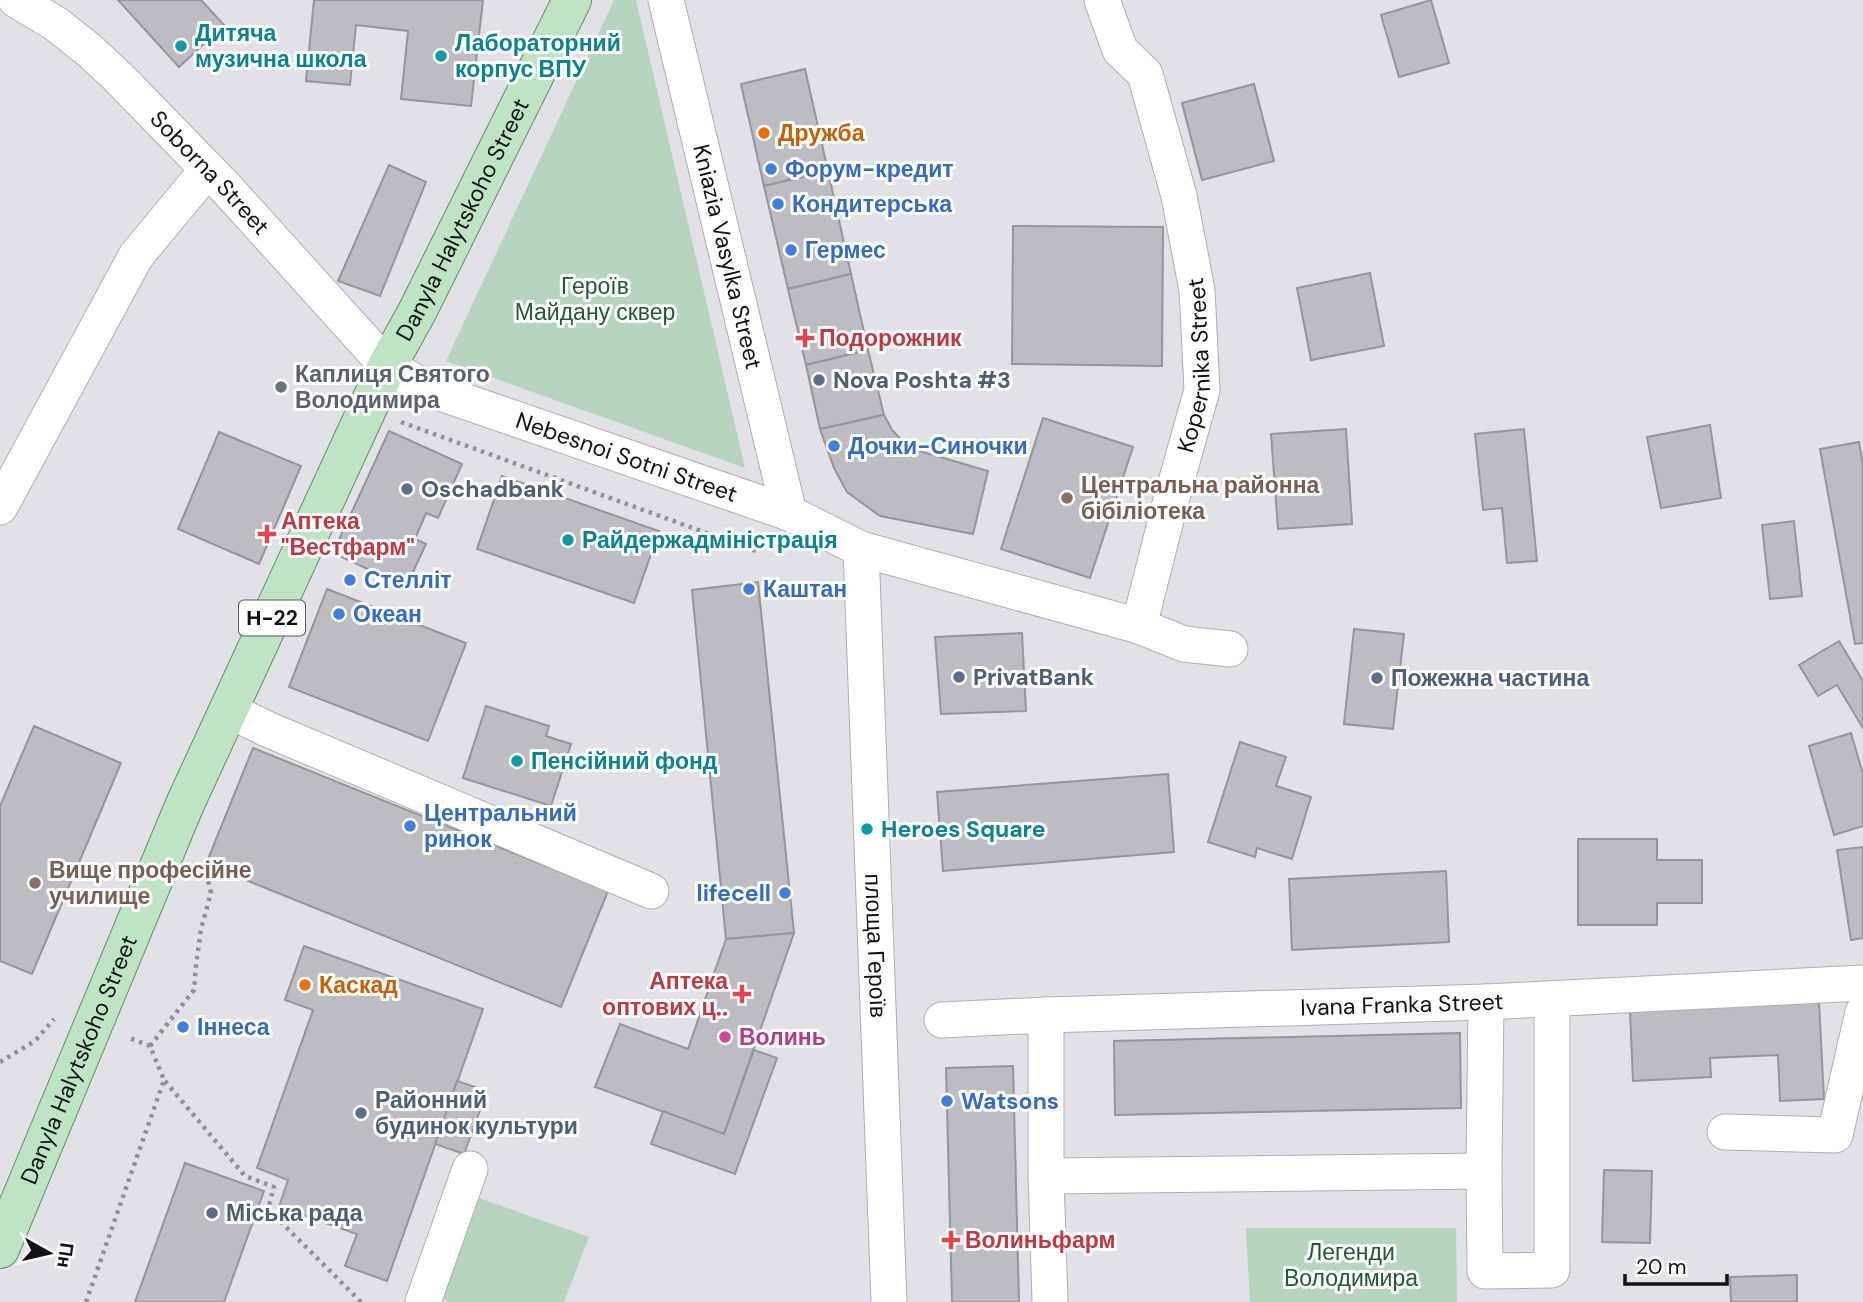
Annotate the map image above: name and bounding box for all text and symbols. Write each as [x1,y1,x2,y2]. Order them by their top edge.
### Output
place label: Дитяча музична школа [195,18,367,74]
place label: Лабораторний корпус ВПУ [455,28,621,84]
marker: Дитяча музична школа [173,38,189,54]
marker: Лабораторний корпус ВПУ [433,48,449,64]
street label: Danyla Halytskoho Street [389,93,536,346]
street label: Soborna Street [144,104,276,241]
place label: Дружба [778,118,865,148]
marker: Дружба [756,125,772,141]
street label: Kniazia Vasylka Street [686,141,769,372]
place label: Форум-кредит [785,154,954,184]
marker: Форум-кредит [763,161,779,177]
place label: Кондитерська [792,189,952,219]
marker: Кондитерська [770,196,786,212]
place label: Гермес [805,235,886,265]
marker: Гермес [783,242,799,258]
park label: Героїв Майдану сквер [515,271,675,327]
street label: Kopernika Street [1170,275,1217,456]
place label: Подорожник [819,323,962,353]
marker: Подорожник [797,330,813,346]
place label: Каплиця Святого Володимира [295,359,490,415]
place label: Nova Poshta #3 [833,365,1011,395]
marker: Nova Poshta #3 [811,372,827,388]
marker: Каплиця Святого Володимира [273,379,289,395]
street label: Nebesnoi Sotni Street [512,405,741,509]
place label: Дочки-Синочки [848,431,1028,461]
marker: Дочки-Синочки [826,438,842,454]
place label: Центральна районна бібіліотека [1081,470,1320,526]
place label: Oschadbank [421,474,564,504]
marker: Oschadbank [399,481,415,497]
marker: Центральна районна бібіліотека [1059,490,1075,506]
place label: Аптека "Вестфарм" [281,506,415,562]
place label: Райдержадміністрація [582,525,838,555]
marker: Аптека "Вестфарм" [259,526,275,542]
marker: Райдержадміністрація [560,532,576,548]
place label: Стелліт [364,565,452,595]
marker: Стелліт [342,572,358,588]
place label: Каштан [763,574,847,604]
marker: Каштан [741,581,757,597]
place label: Океан [353,599,422,629]
road number: Н-22 [239,600,305,636]
marker: Океан [331,606,347,622]
place label: PrivatBank [973,662,1094,692]
place label: Пожежна частина [1391,663,1589,693]
marker: PrivatBank [951,669,967,685]
marker: Пожежна частина [1369,670,1385,686]
place label: Пенсійний фонд [531,746,718,776]
marker: Пенсійний фонд [509,753,525,769]
place label: Центральний ринок [424,798,577,854]
place label: Heroes Square [881,814,1046,844]
marker: Центральний ринок [402,818,418,834]
marker: Heroes Square [859,821,875,837]
place label: Вище професійне училище [49,855,252,911]
street label: площа Героїв [858,873,893,1019]
marker: Вище професійне училище [27,875,43,891]
place label: lifecell [697,878,771,908]
marker: lifecell [777,885,793,901]
street label: Danyla Halytskoho Street [14,931,144,1189]
place label: Аптека оптових ц‥ [602,966,728,1022]
place label: Каскад [319,970,398,1000]
marker: Каскад [297,977,313,993]
marker: Аптека оптових ц‥ [734,986,750,1002]
street label: Ivana Franka Street [1300,986,1504,1022]
place label: Іннеса [197,1012,270,1042]
marker: Іннеса [175,1019,191,1035]
place label: Волинь [739,1022,826,1052]
marker: Волинь [717,1029,733,1045]
place label: Районний будинок культури [375,1085,578,1141]
place label: Watsons [961,1086,1059,1116]
marker: Watsons [939,1093,955,1109]
marker: Районний будинок культури [353,1105,369,1121]
place label: Міська рада [226,1198,363,1228]
marker: Міська рада [204,1205,220,1221]
north arrow [14,1218,84,1288]
place label: Волиньфарм [965,1225,1116,1255]
marker: Волиньфарм [943,1232,959,1248]
park label: Легенди Володимира [1284,1237,1418,1293]
text: Пн [51,1241,79,1269]
scale bar [1625,1242,1727,1286]
text: 20 m [1636,1253,1687,1281]

